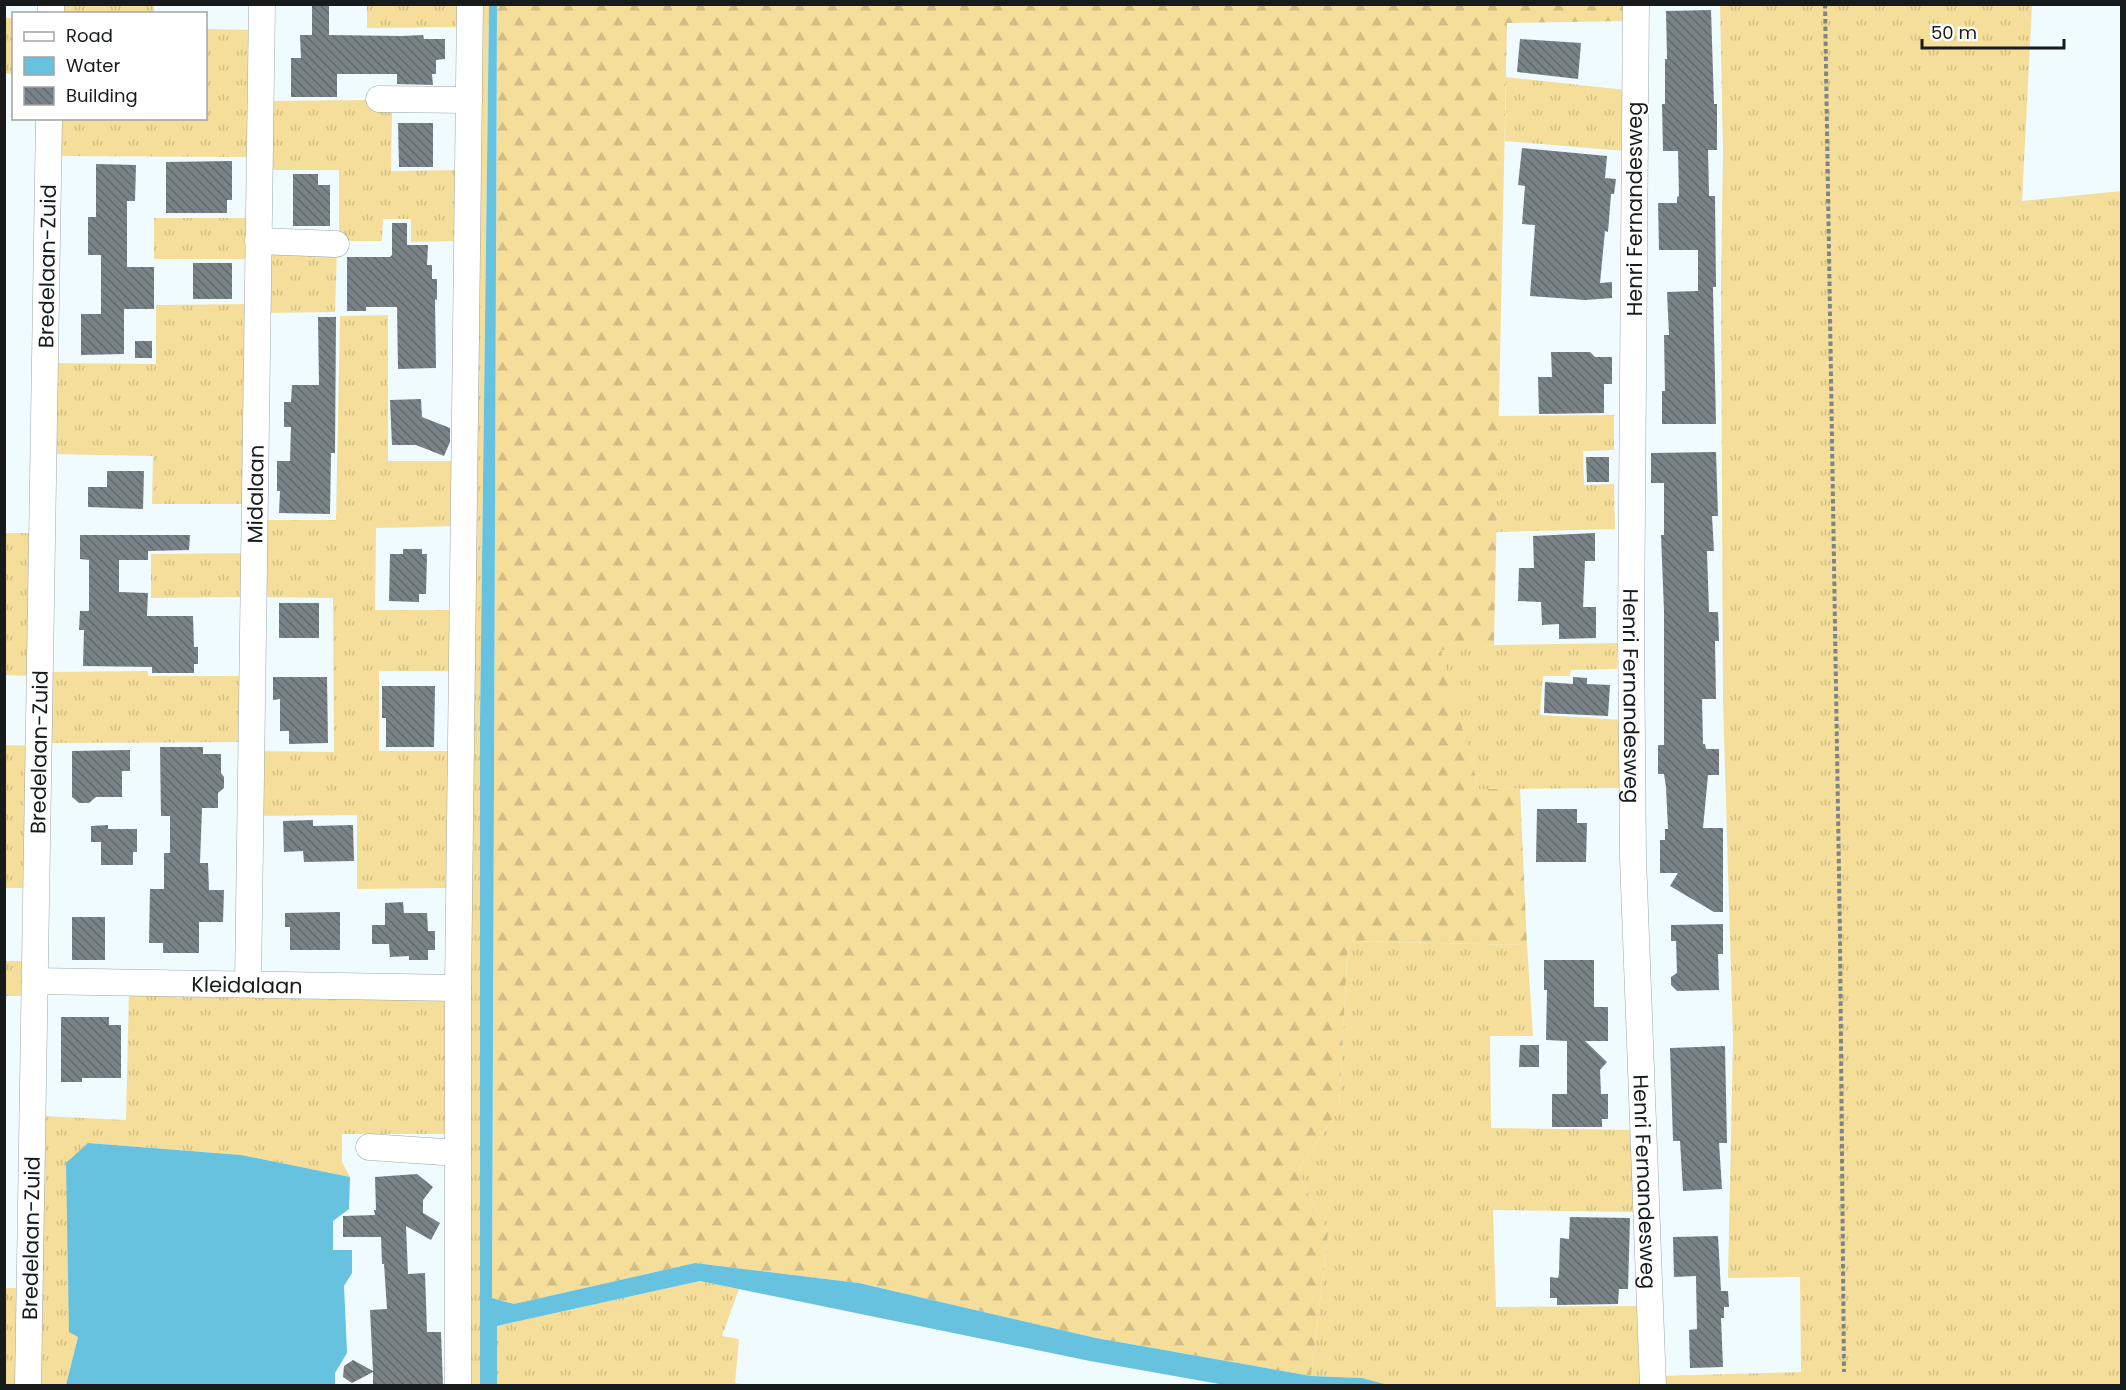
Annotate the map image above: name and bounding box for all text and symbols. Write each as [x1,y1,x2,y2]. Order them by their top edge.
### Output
legend [12,12,207,120]
scale bar [1922,12,2064,50]
text: 50 m [1931,20,1977,45]
text: Road [66,23,113,48]
text: Water [66,53,120,78]
text: Building [66,83,138,108]
street label: Henri Fernandesweg [1620,102,1649,316]
street label: Bredelaan-Zuid [31,184,62,348]
street label: Midalaan [240,444,270,544]
street label: Henri Fernandesweg [1616,588,1647,804]
street label: Bredelaan-Zuid [23,670,54,834]
street label: Kleidalaan [191,969,303,1000]
street label: Henri Fernandesweg [1627,1074,1664,1290]
street label: Bredelaan-Zuid [15,1156,46,1320]

